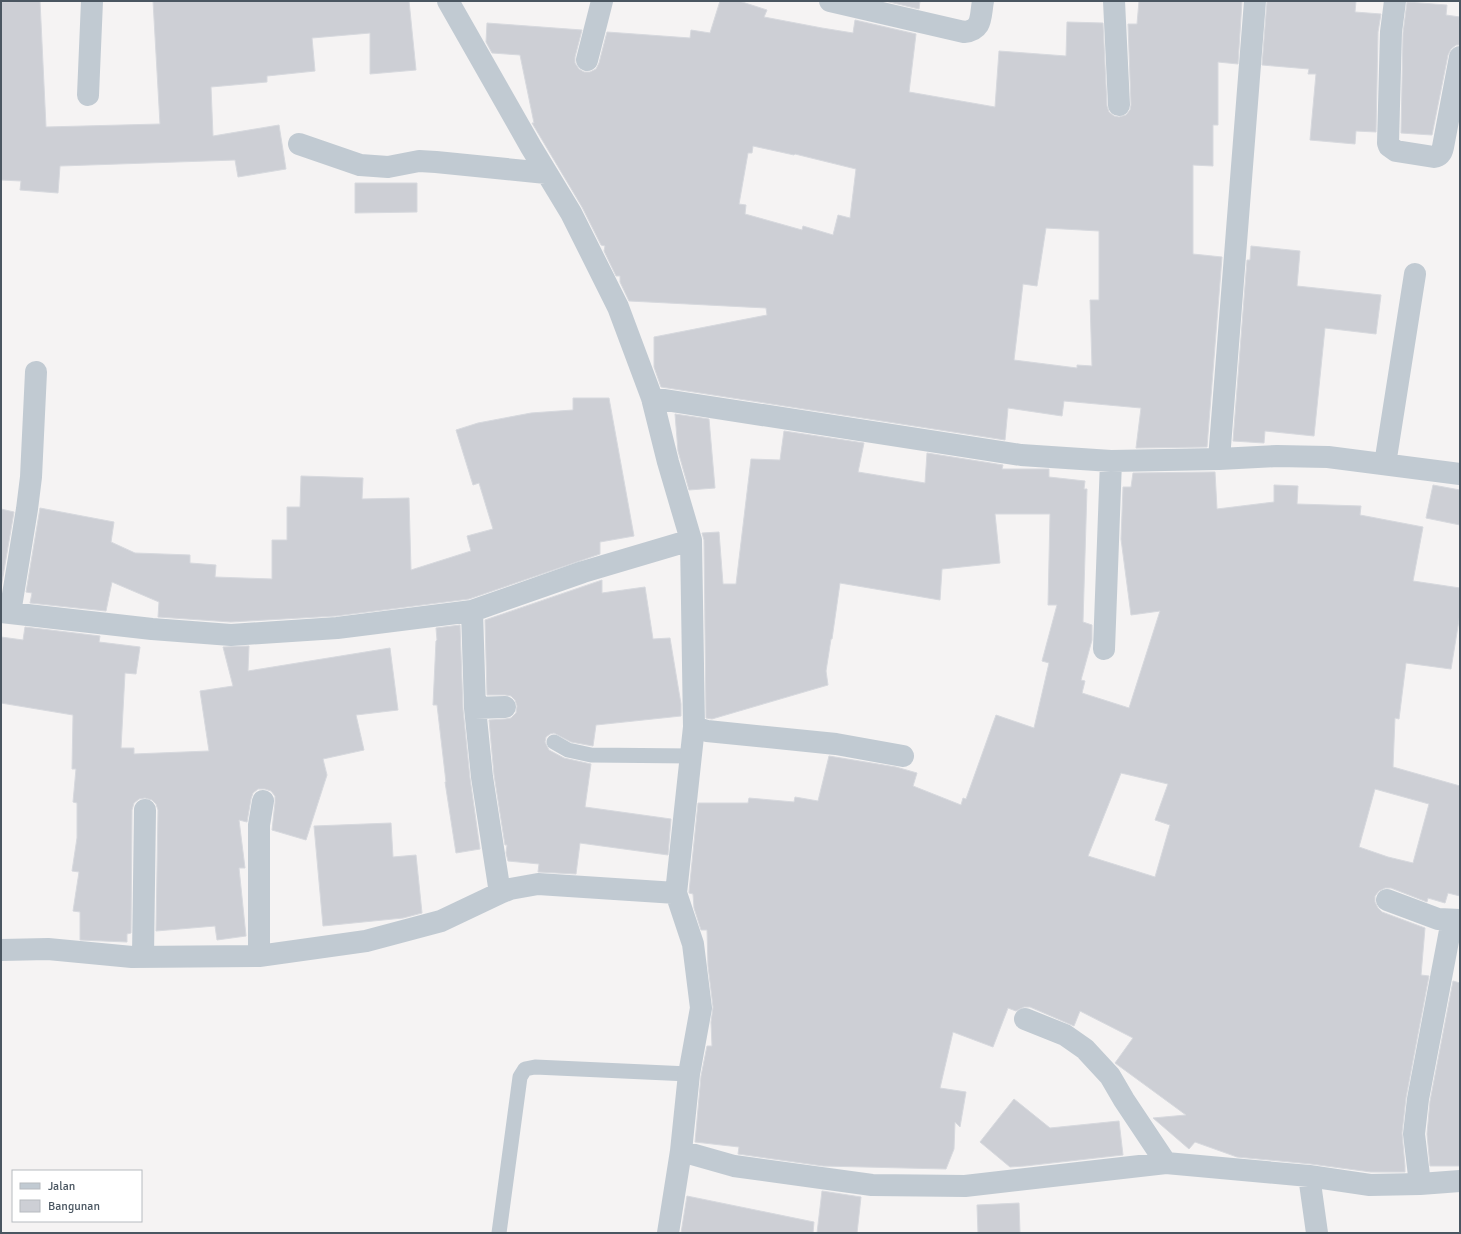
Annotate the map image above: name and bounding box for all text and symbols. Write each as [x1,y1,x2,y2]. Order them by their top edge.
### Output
legend [12,1170,142,1222]
text: Jalan [48,1179,75,1194]
text: Bangunan [48,1199,100,1214]

